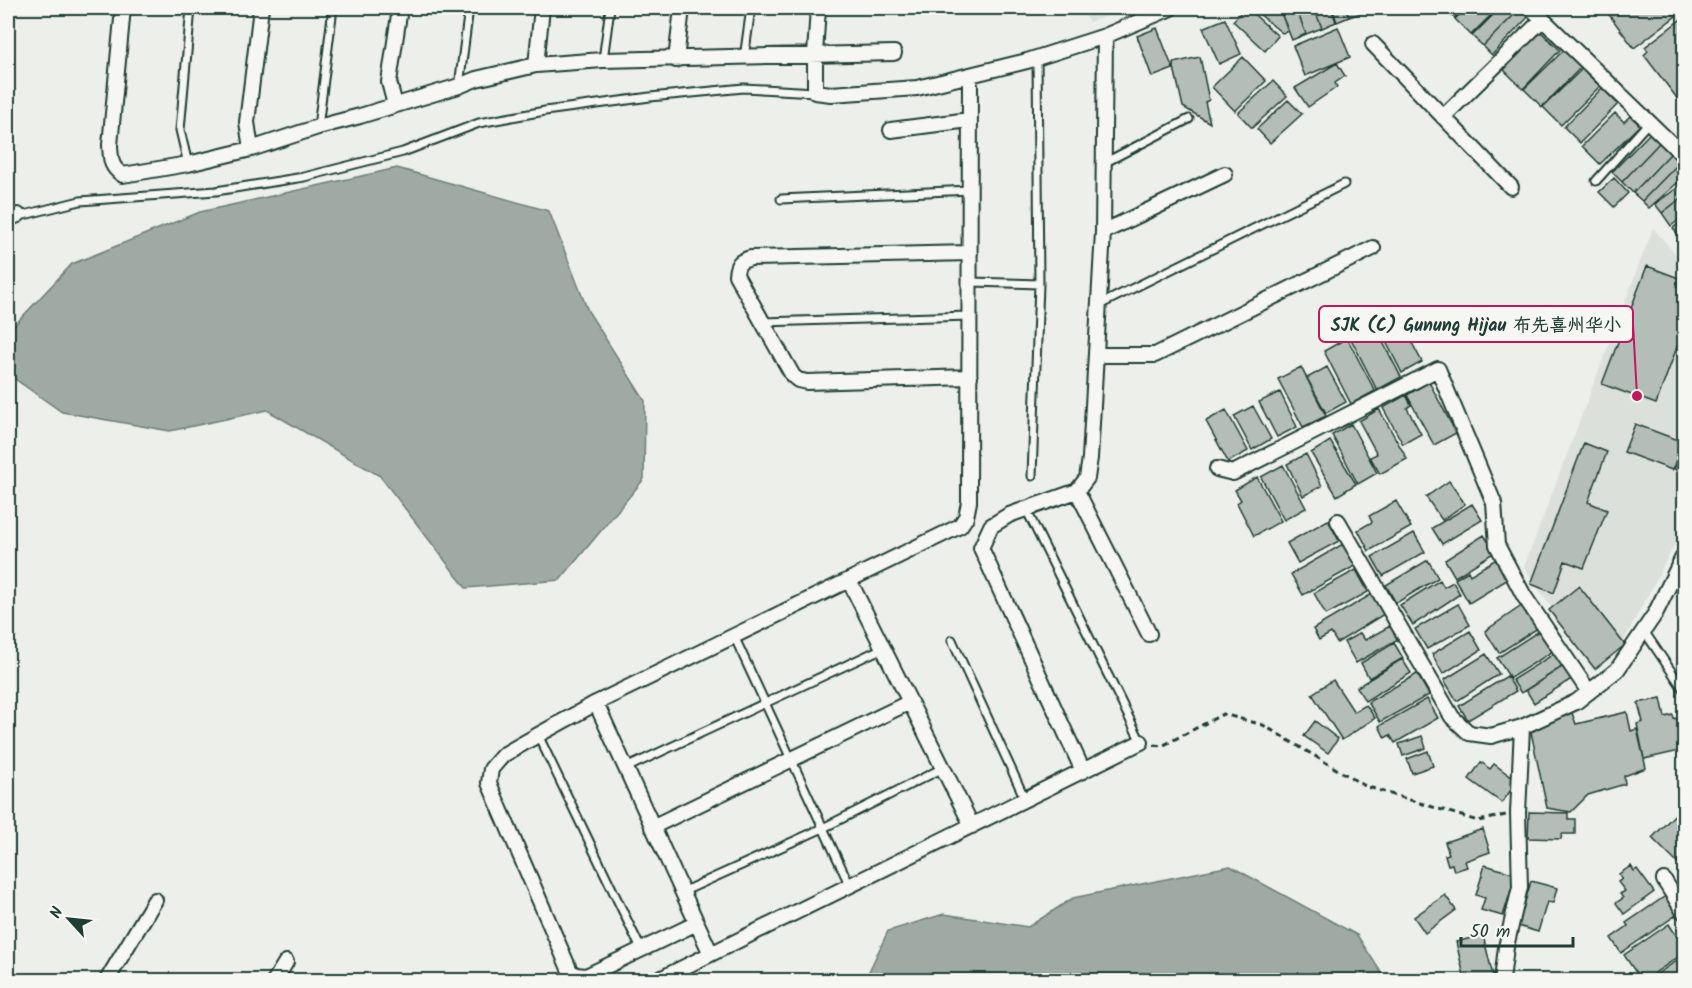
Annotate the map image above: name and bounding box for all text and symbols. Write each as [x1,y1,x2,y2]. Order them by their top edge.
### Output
callout: SJK (C) Gunung Hijau 布先喜州华小 [1319,306,1633,342]
text: SJK (C) Gunung Hijau 布先喜州华小 [1331,312,1621,341]
north arrow [39,889,99,949]
text: N [44,903,70,923]
scale bar [1461,910,1574,948]
text: 50 m [1470,918,1510,947]

